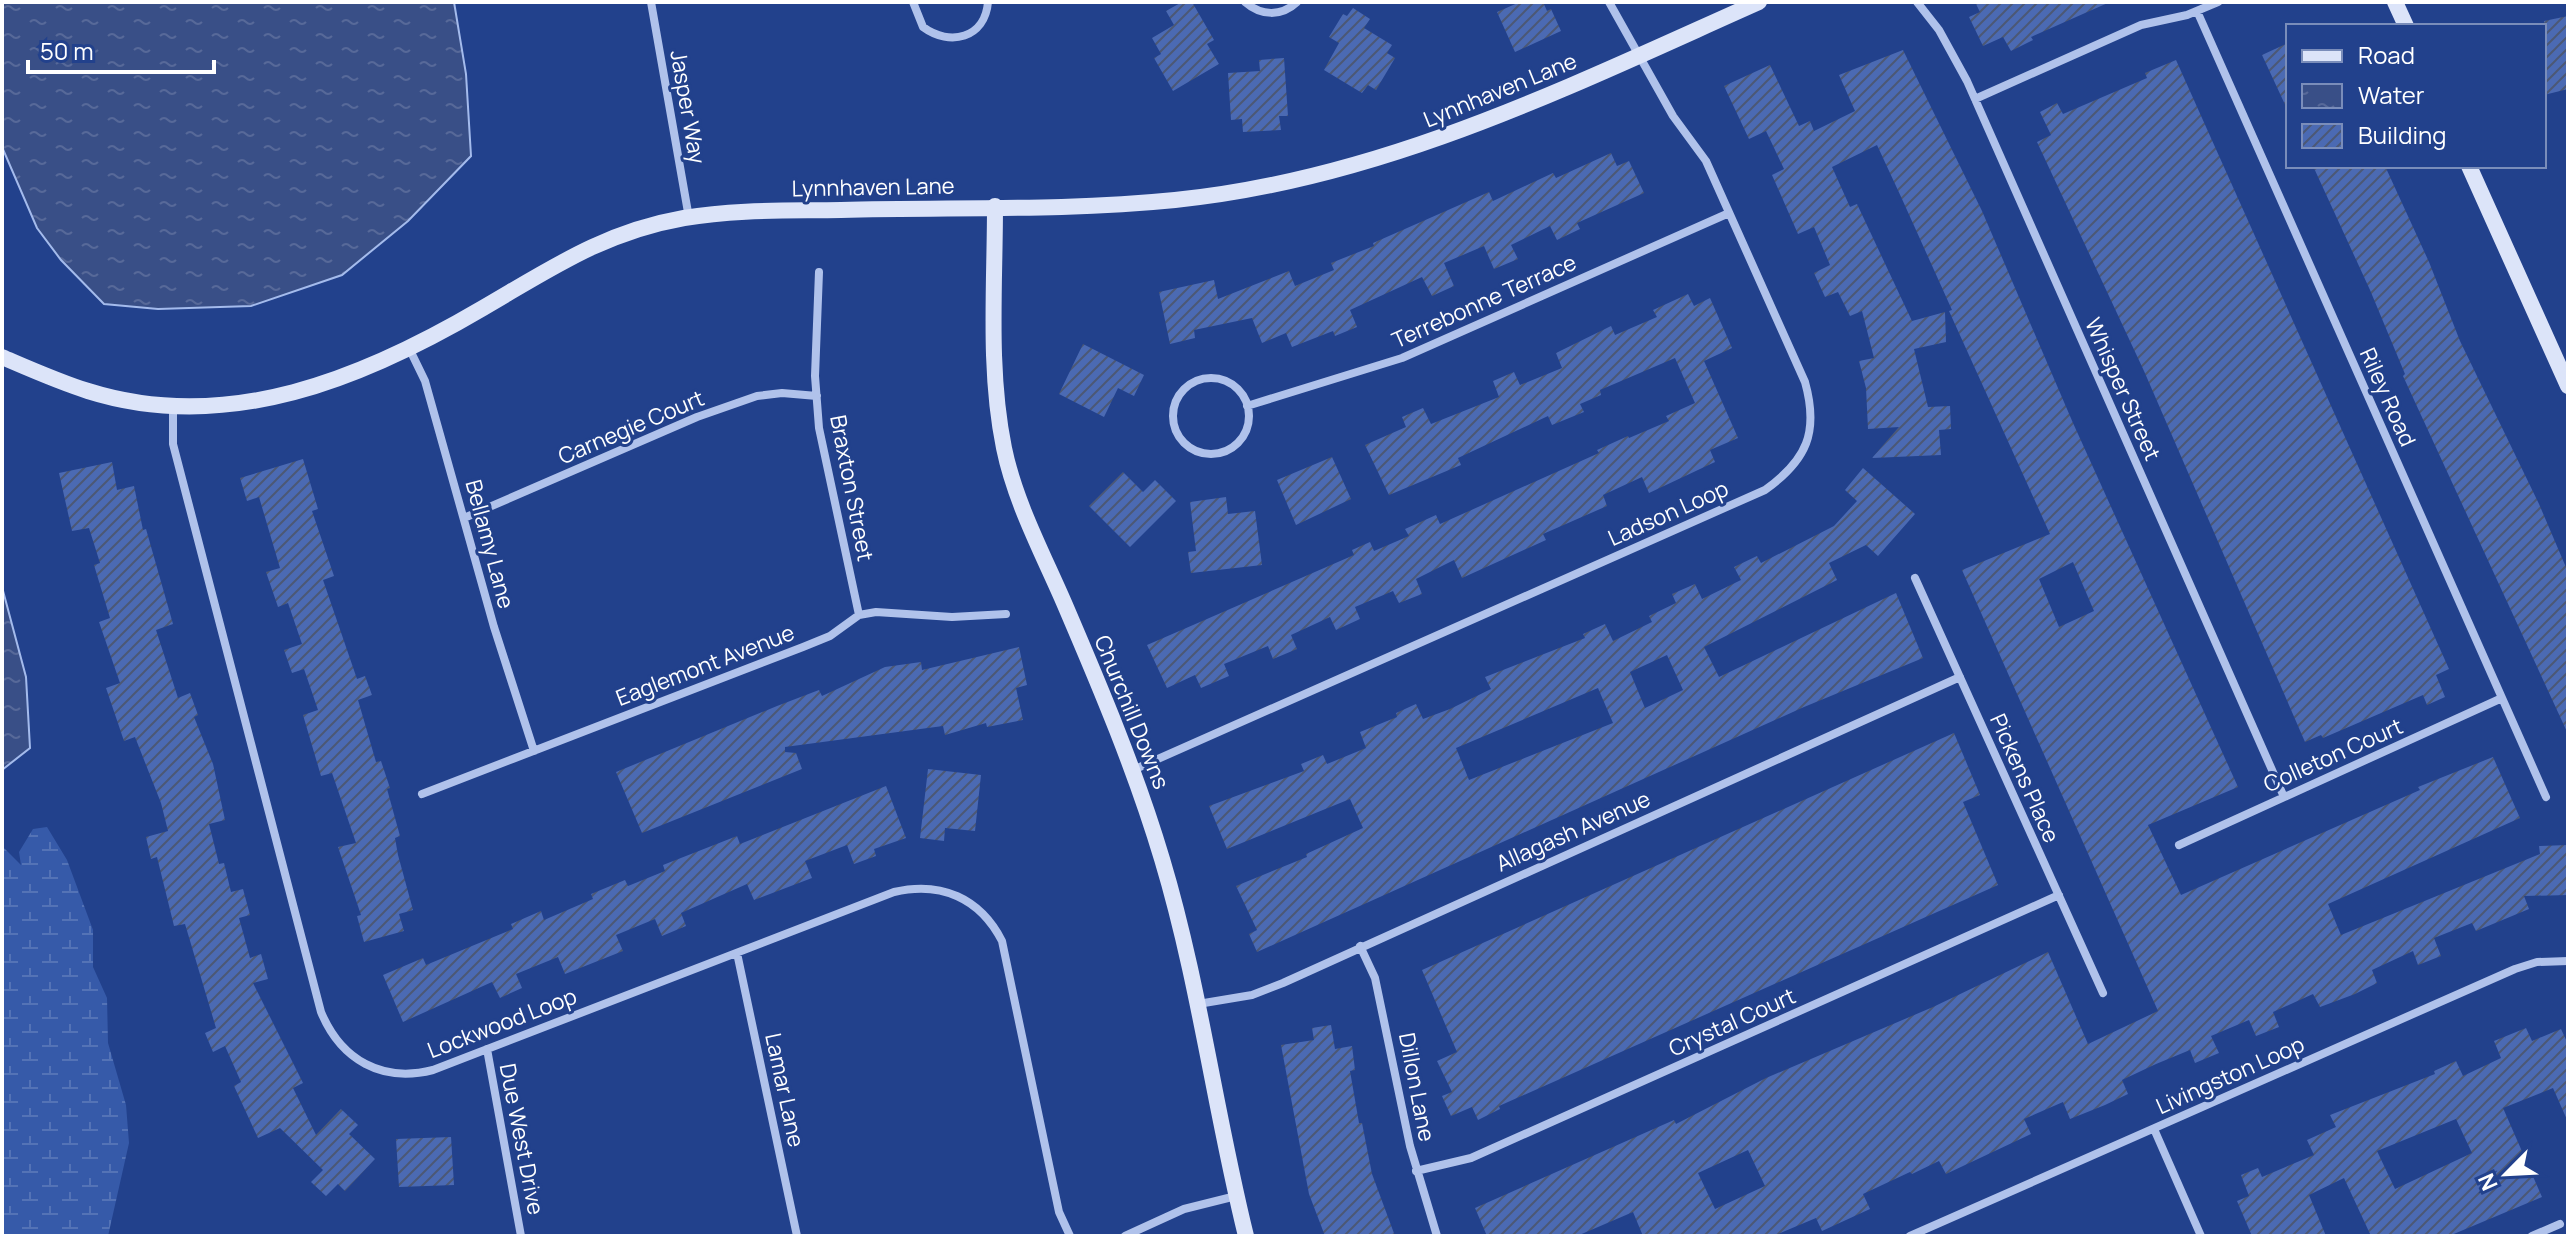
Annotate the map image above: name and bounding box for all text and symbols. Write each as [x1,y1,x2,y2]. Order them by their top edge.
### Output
scale bar [28,24,214,74]
legend [2286,24,2546,168]
text: 50 m [40,34,94,67]
text: Road [2358,38,2415,71]
street label: Lynnhaven Lane [1419,46,1581,134]
street label: Jasper Way [663,48,713,167]
text: Water [2358,78,2425,111]
text: Building [2358,118,2446,151]
street label: Lynnhaven Lane [791,171,955,203]
street label: Terrebonne Terrace [1387,247,1581,355]
street label: Whisper Street [2078,313,2168,465]
street label: Riley Road [2353,343,2423,451]
street label: Carnegie Court [553,383,709,471]
street label: Braxton Street [823,412,881,564]
street label: Ladson Loop [1603,473,1733,553]
street label: Bellamy Lane [458,476,522,612]
street label: Eaglemont Avenue [612,617,799,713]
street label: Churchill Downs [1087,631,1177,793]
street label: Pickens Place [1983,709,2067,847]
street label: Colleton Court [2259,711,2407,799]
street label: Allagash Avenue [1491,783,1655,878]
street label: Lockwood Loop [423,981,581,1065]
street label: Crystal Court [1664,981,1800,1063]
street label: Livingston Loop [2151,1029,2309,1121]
street label: Lamar Lane [758,1030,812,1150]
street label: Dillon Lane [1392,1030,1442,1144]
street label: Due West Drive [493,1061,551,1217]
north arrow [2466,1134,2546,1214]
text: N [2471,1169,2505,1195]

